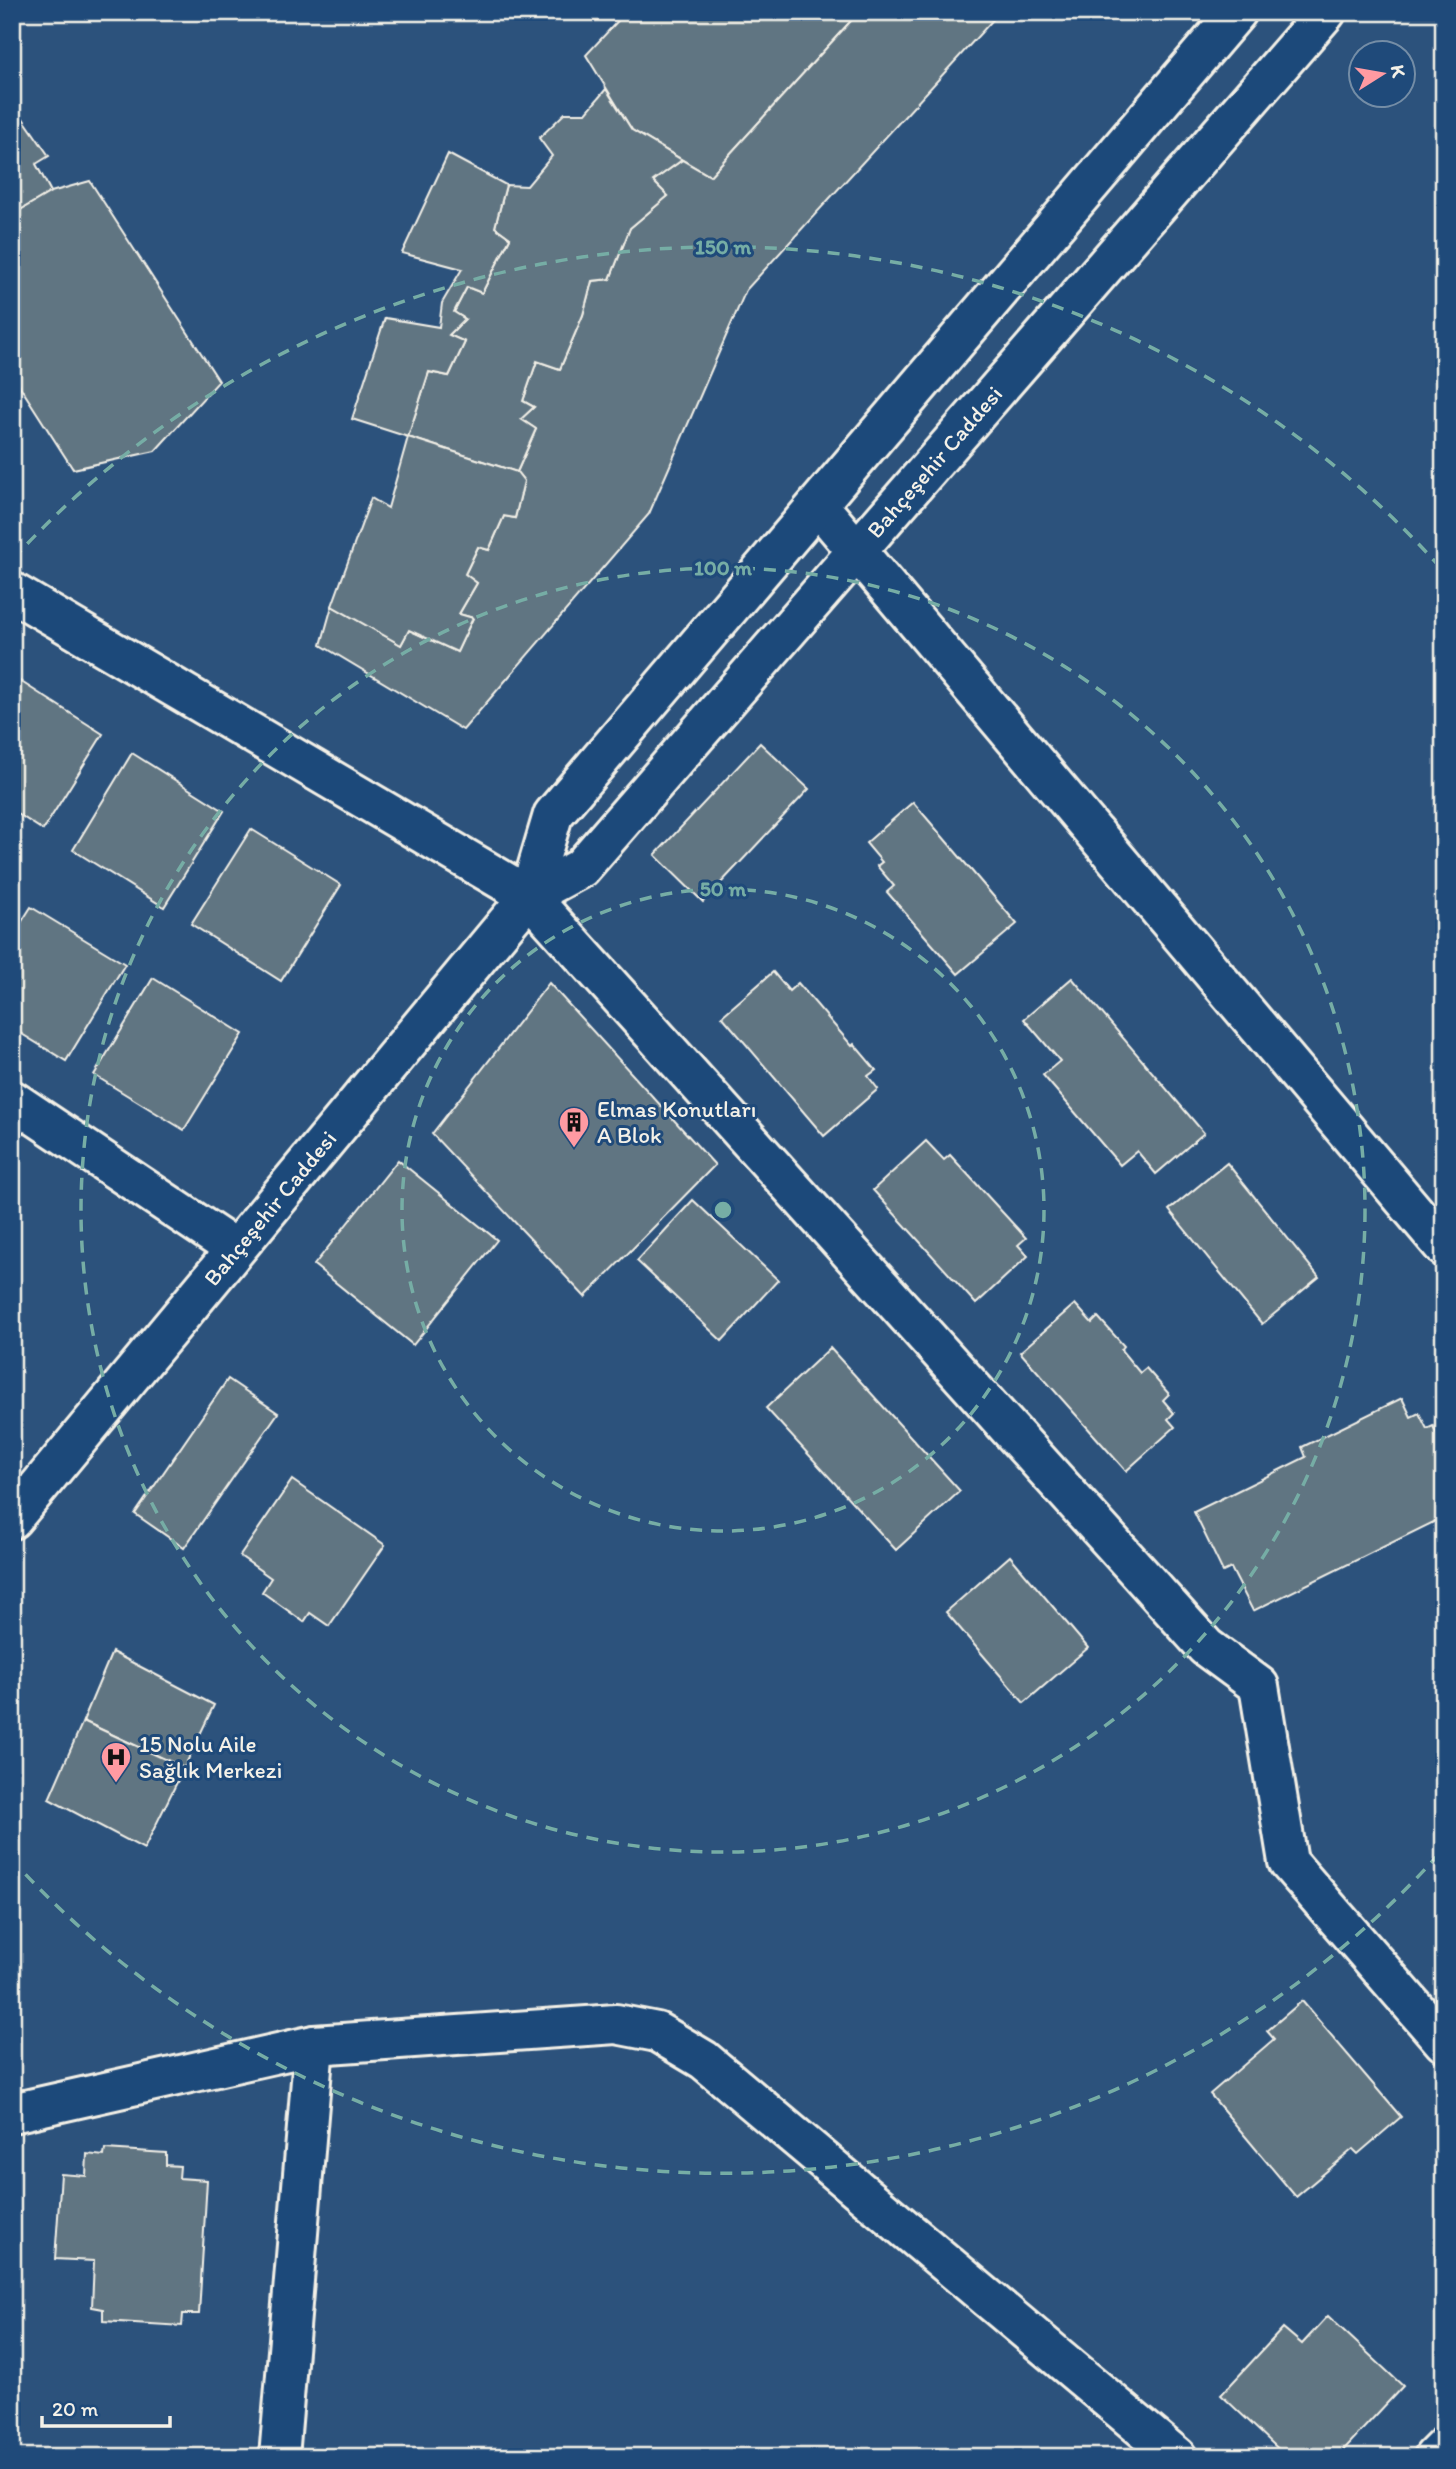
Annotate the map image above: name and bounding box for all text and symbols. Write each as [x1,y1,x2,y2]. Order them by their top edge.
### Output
north arrow [1348,38,1418,108]
text: K [1386,63,1411,80]
text: 150 m [695,234,751,259]
street label: Bahçeşehir Caddesi [861,380,1008,544]
text: 100 m [694,555,752,580]
text: 50 m [700,876,747,901]
place label: Elmas Konutları A Blok [597,1095,757,1149]
building icon: Elmas Konutları A Blok [557,1105,591,1149]
street label: Bahçeşehir Caddesi [198,1125,342,1291]
centre of rings [711,1198,735,1222]
place label: 15 Nolu Aile Sağlık Merkezi [139,1730,282,1784]
hospital icon: 15 Nolu Aile Sağlık Merkezi [99,1740,133,1784]
scale bar [42,2385,170,2429]
text: 20 m [52,2396,99,2421]

